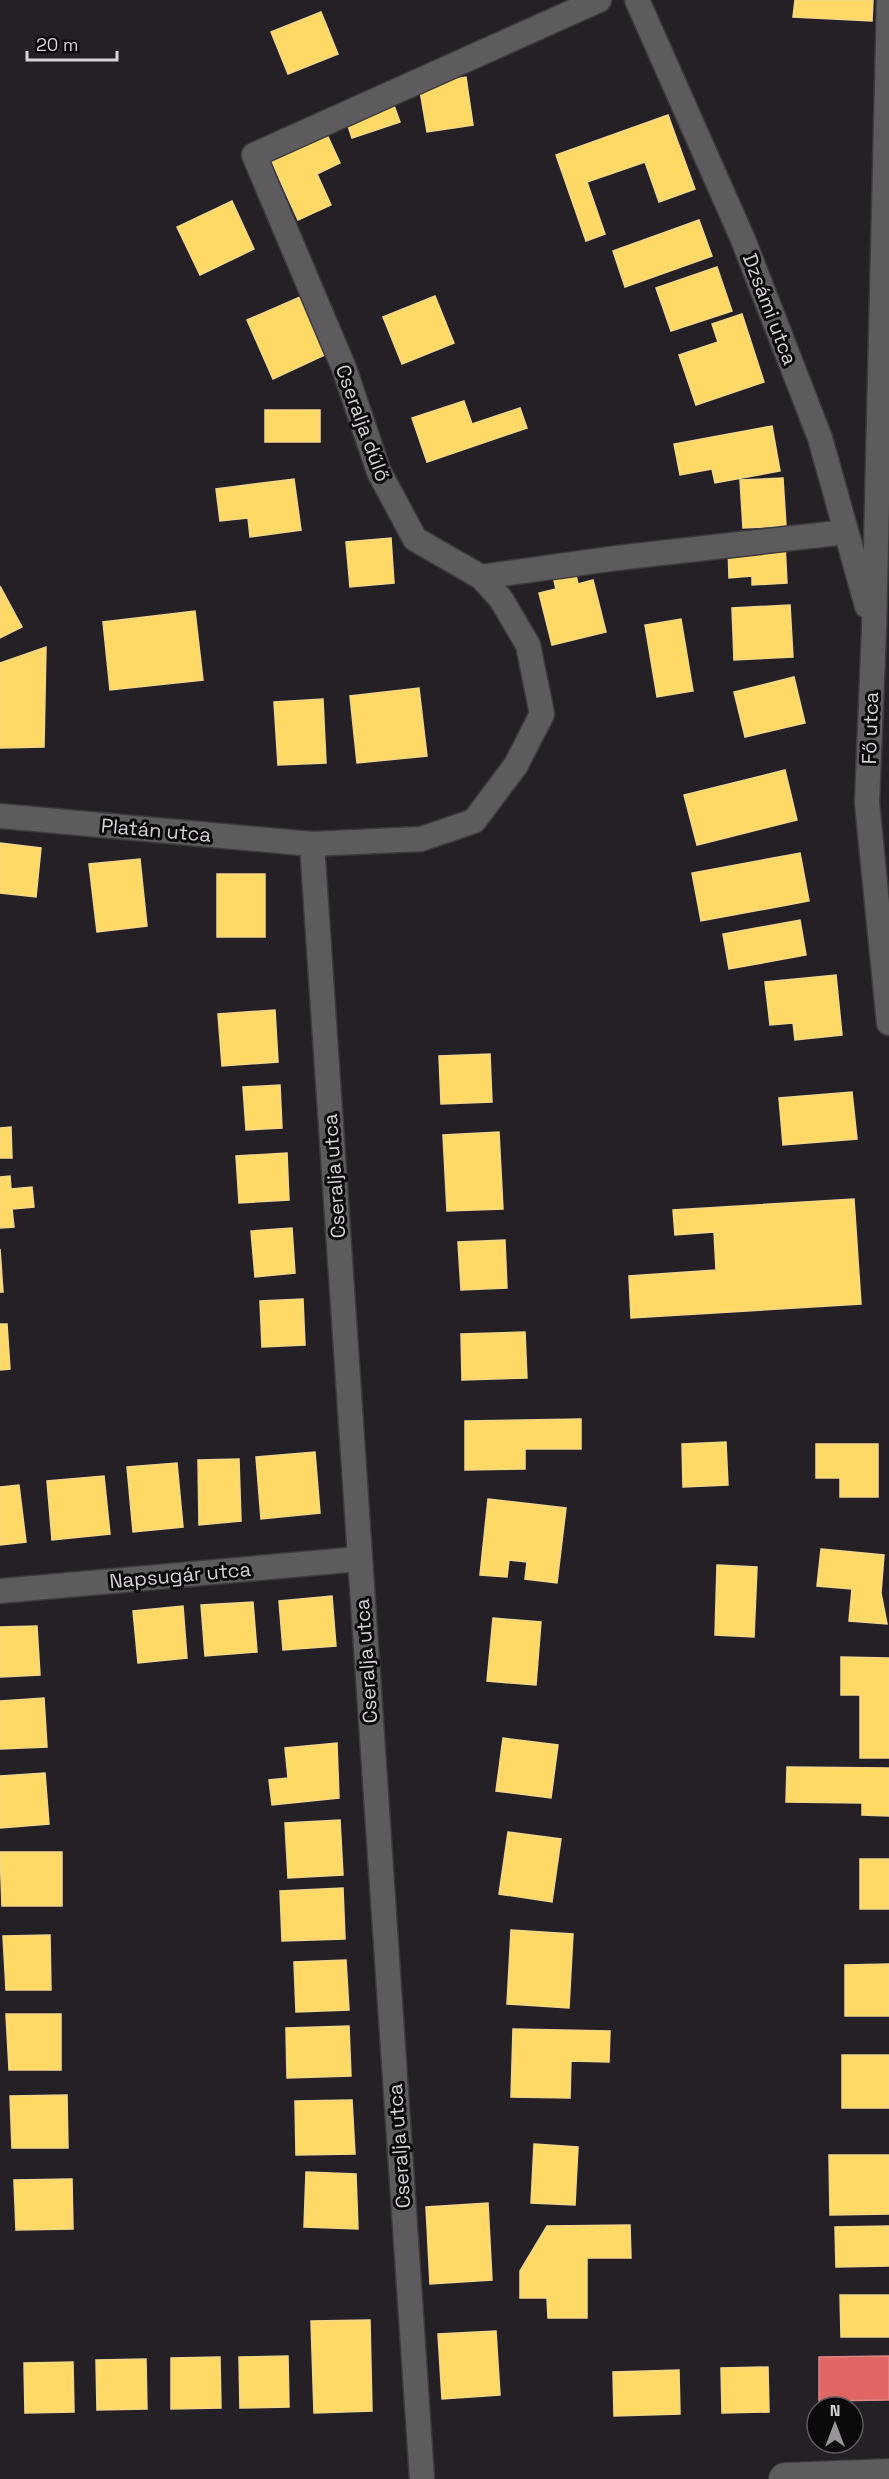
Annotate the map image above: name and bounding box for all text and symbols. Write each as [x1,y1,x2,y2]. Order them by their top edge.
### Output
scale bar [27,24,117,62]
text: 20 m [36,33,79,56]
street label: Dzsámi utca [737,250,803,368]
street label: Cseralja dűlő [330,361,396,485]
street label: Fő utca [856,691,884,765]
street label: Platán utca [100,812,212,848]
street label: Cseralja utca [317,1113,351,1239]
street label: Napsugár utca [108,1556,252,1594]
street label: Cseralja utca [349,1598,383,1724]
street label: Cseralja utca [382,2083,416,2209]
north arrow [805,2395,865,2455]
text: N [830,2400,840,2421]

